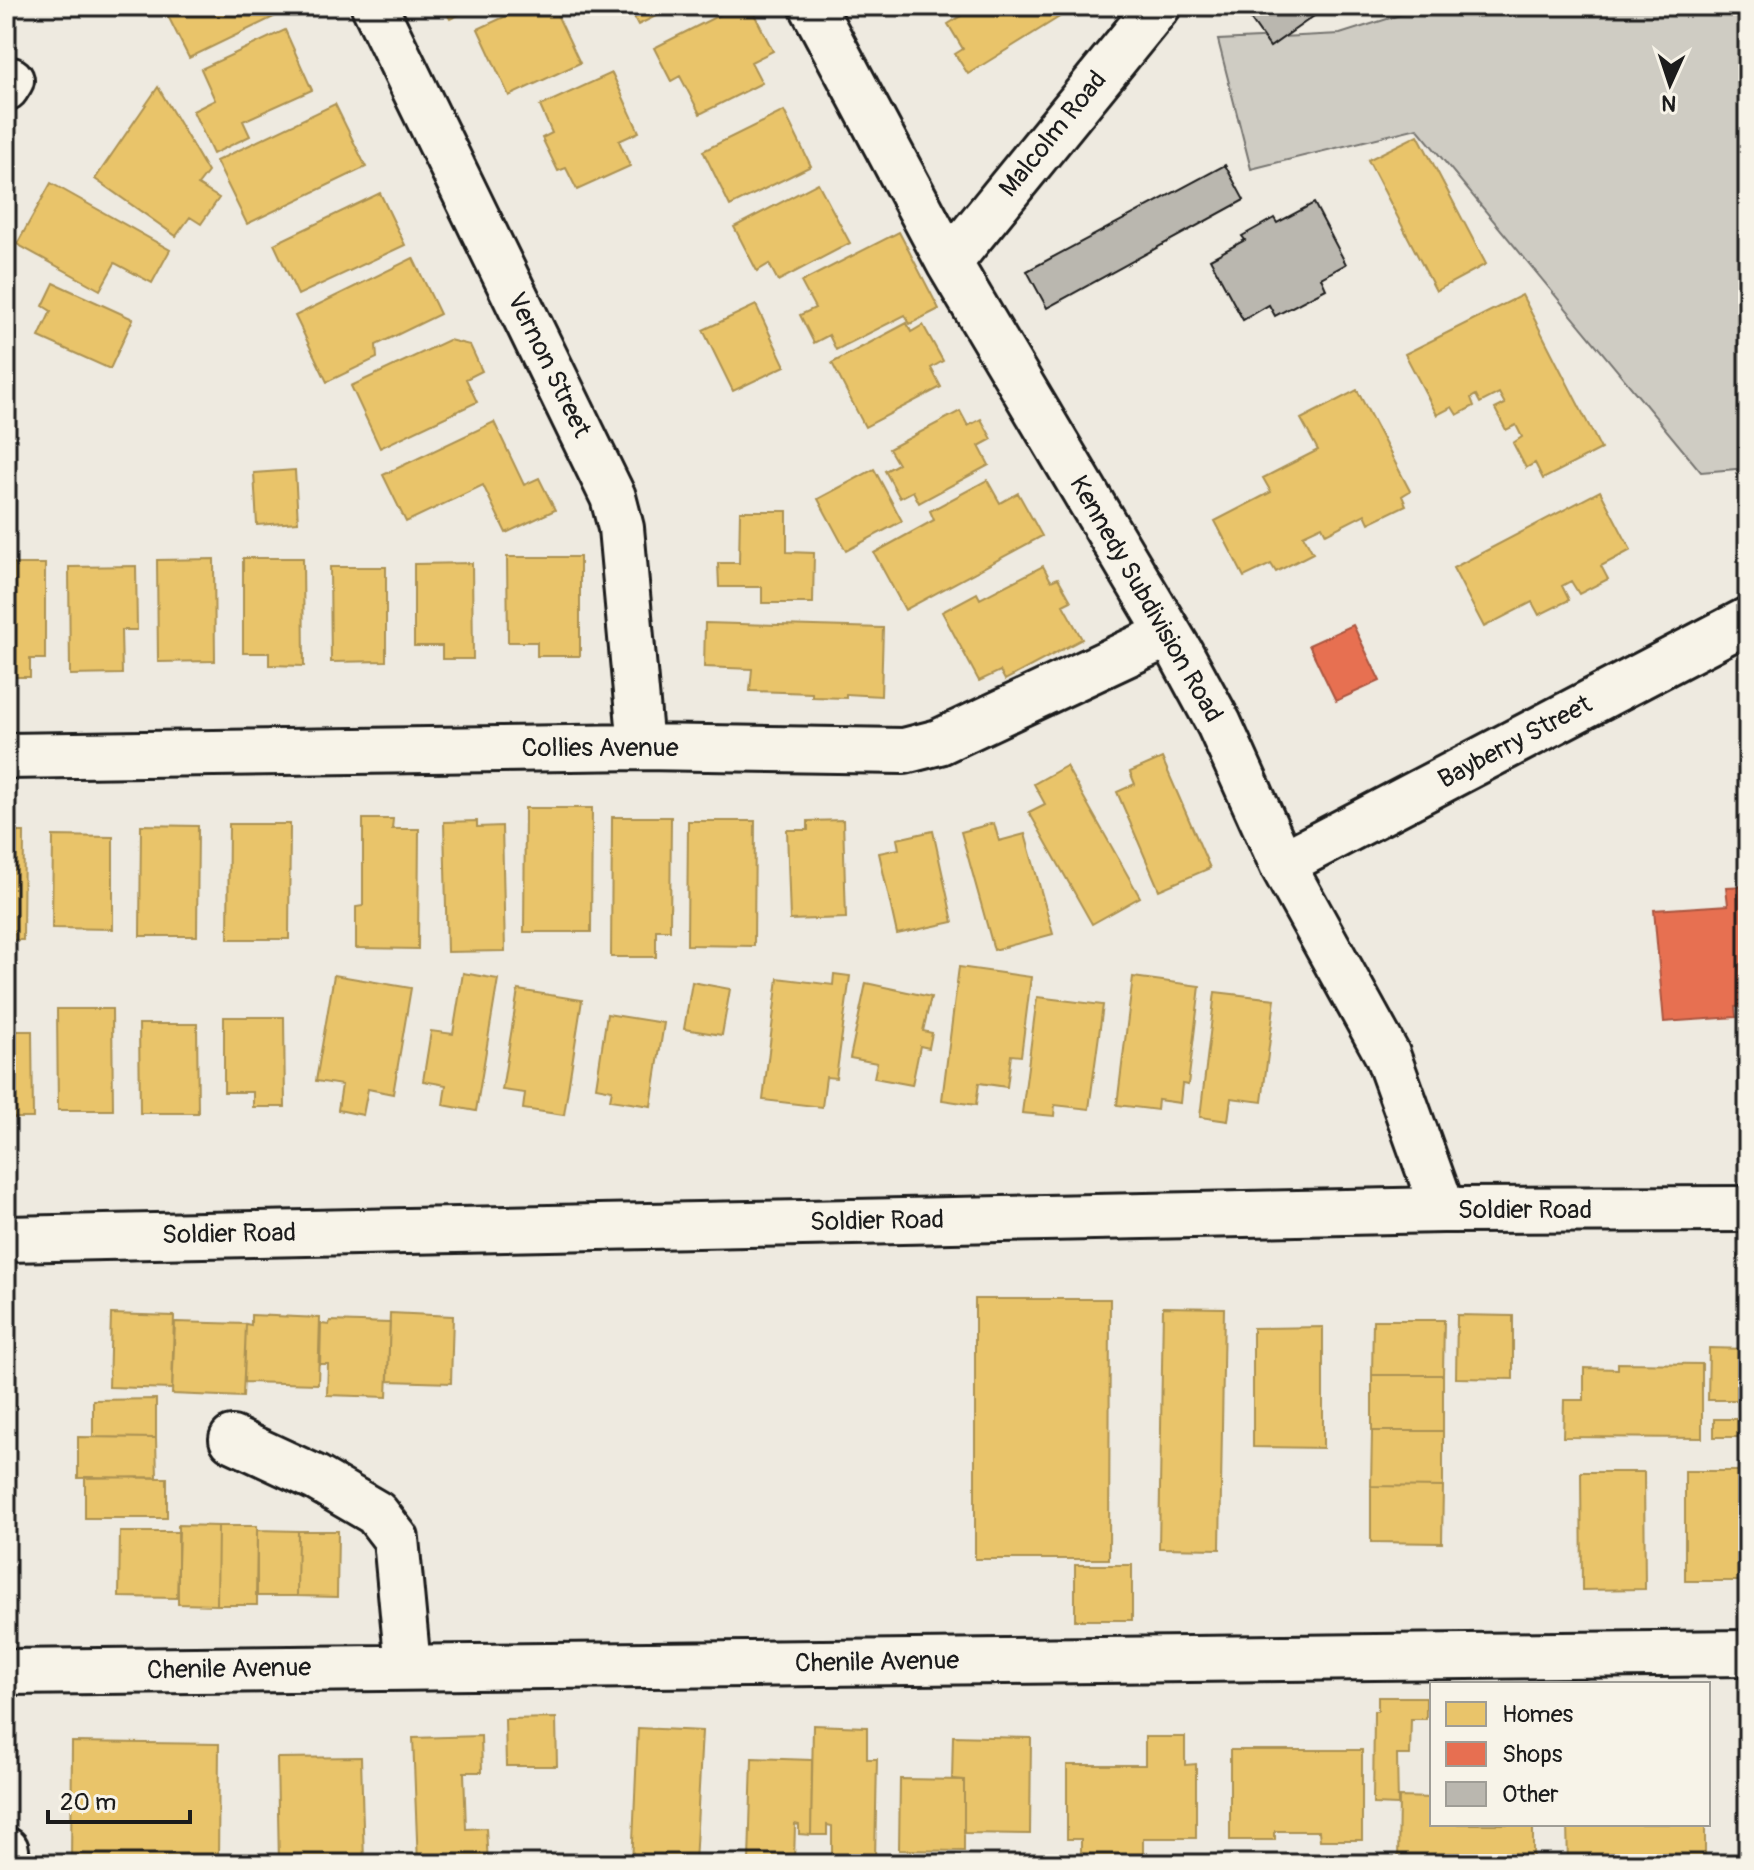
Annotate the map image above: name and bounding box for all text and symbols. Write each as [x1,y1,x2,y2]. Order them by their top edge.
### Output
north arrow [1630,44,1710,124]
street label: Malcolm Road [992,65,1114,203]
text: N [1661,89,1677,117]
street label: Vernon Street [500,287,598,443]
street label: Kennedy Subdivision Road [1062,470,1230,728]
street label: Bayberry Street [1433,688,1598,796]
street label: Collies Avenue [521,732,679,764]
street label: Soldier Road [1458,1194,1592,1226]
street label: Soldier Road [810,1204,944,1238]
street label: Soldier Road [162,1217,296,1251]
street label: Chenile Avenue [795,1645,960,1679]
street label: Chenile Avenue [147,1652,312,1686]
legend [1430,1682,1710,1826]
text: Homes [1502,1700,1574,1729]
text: Shops [1502,1740,1563,1769]
scale bar [48,1774,190,1824]
text: Other [1502,1780,1559,1809]
text: 20 m [60,1788,116,1817]

